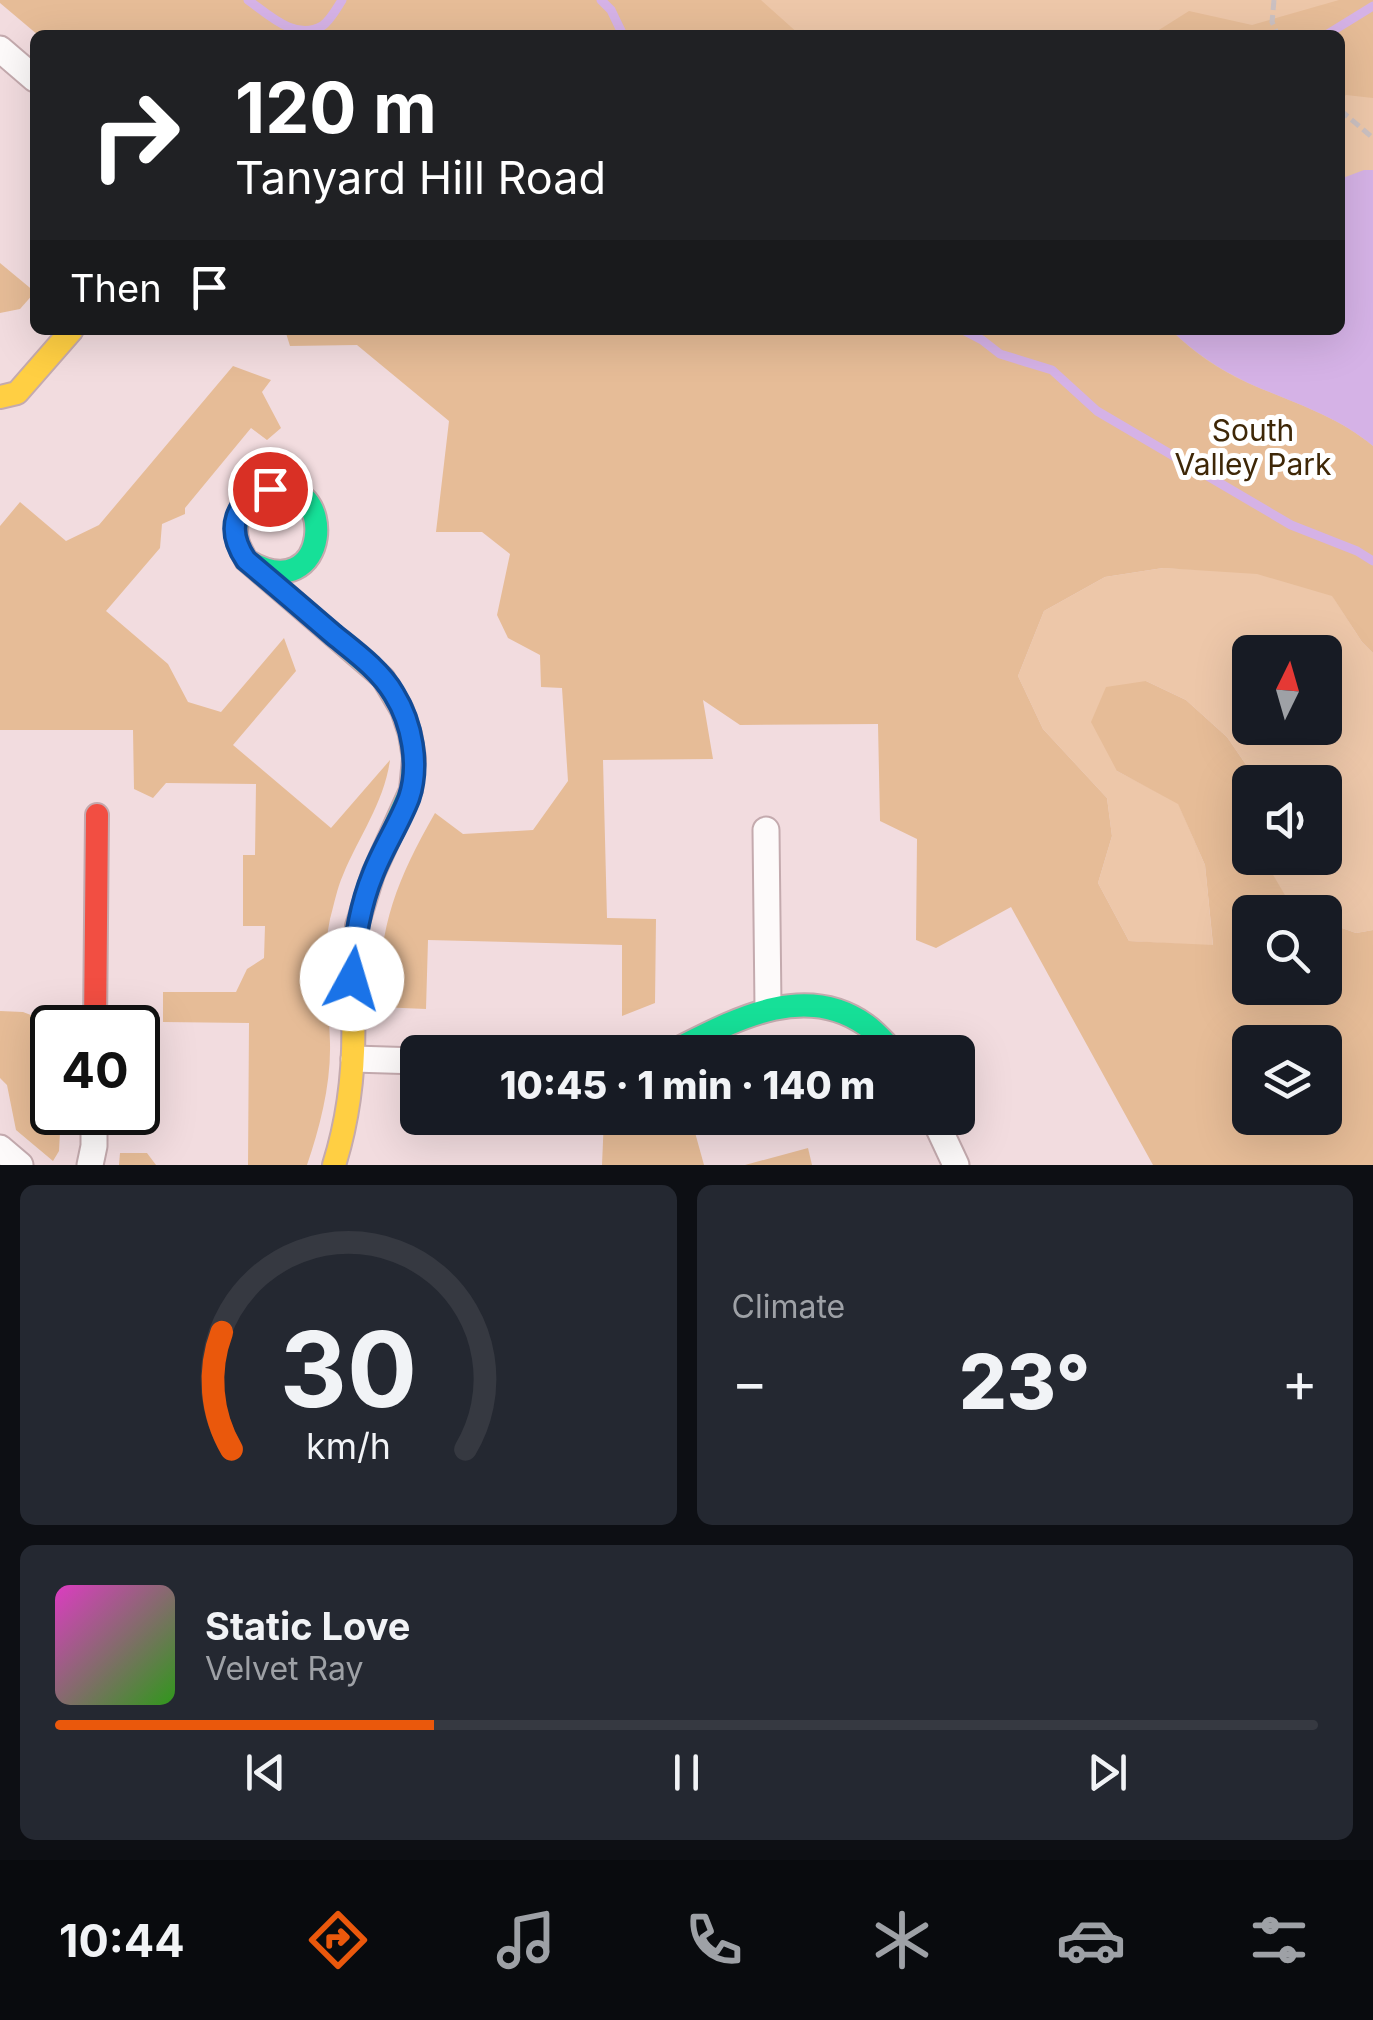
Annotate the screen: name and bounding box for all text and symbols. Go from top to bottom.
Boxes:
text: 120 m [235,65,437,150]
icon: right [70,70,200,200]
text: Tanyard Hill Road [235,150,606,205]
icon: arrive [182,260,237,315]
text: Then [70,265,162,311]
park label: South Valley Park [1175,412,1332,482]
pin [228,447,313,532]
icon: arrive [243,462,298,517]
north arrow [1232,635,1342,745]
map controls [1232,635,1342,1135]
button: sound [1232,765,1342,875]
button: search [1232,895,1342,1005]
position arrow [300,927,404,1031]
speed limit sign: 40 [30,1005,160,1135]
button: layers [1232,1025,1342,1135]
text: 10:45 · 1 min · 140 m [500,1062,875,1108]
text: Climate [732,1287,845,1326]
text: 30 [280,1306,417,1432]
text: 23° [959,1336,1090,1427]
text: − [732,1349,768,1415]
text: + [1282,1349,1318,1415]
text: km/h [306,1424,391,1468]
text: Static Love [205,1603,410,1649]
text: Velvet Ray [205,1649,363,1688]
icon: previous [238,1745,293,1800]
icon: pause [659,1745,714,1800]
icon: next [1080,1745,1135,1800]
icon: directions [303,1905,373,1975]
icon: music [491,1905,561,1975]
icon: phone [679,1905,749,1975]
icon: climate [867,1905,937,1975]
icon: car [1056,1905,1126,1975]
icon: filters [1244,1905,1314,1975]
text: 10:44 [59,1913,185,1968]

